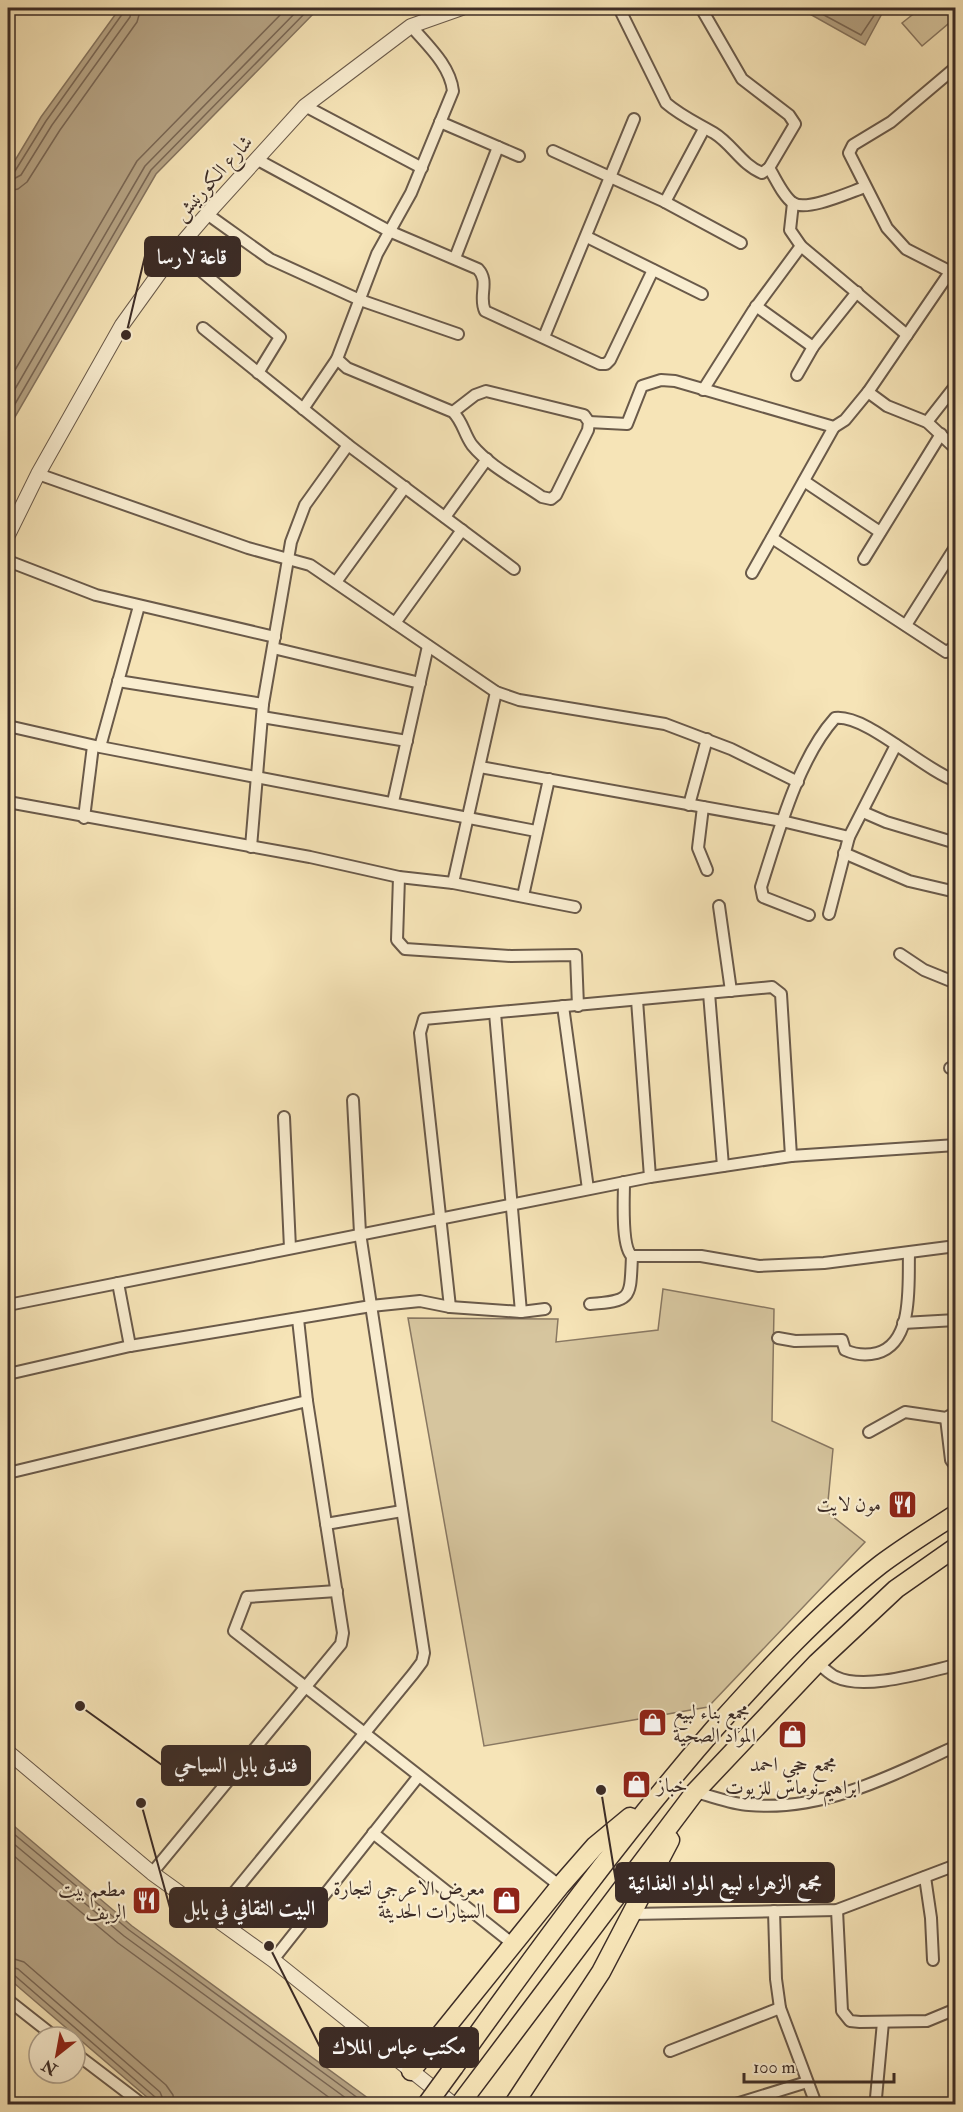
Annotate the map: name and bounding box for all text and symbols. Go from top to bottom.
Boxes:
street label: شارع الكورنيش [168,130,262,229]
callout: قاعة لارسا [145,237,240,276]
text: قاعة لارسا [157,244,227,271]
restaurant icon: مون لايت [886,1488,918,1520]
place label: مون لايت [816,1492,881,1517]
place label: مجمع بناء لبيع المواد الصحية [673,1700,756,1748]
shop icon: مجمع بناء لبيع المواد الصحية [636,1707,668,1739]
shop icon: مجمع حجي احمد ابراهيم نوماس للزيوت [777,1718,809,1750]
callout: فندق بابل السياحي [162,1746,310,1785]
text: فندق بابل السياحي [173,1752,298,1783]
place label: مجمع حجي احمد ابراهيم نوماس للزيوت [725,1752,861,1807]
shop icon: خباز [620,1769,652,1801]
place label: خباز [655,1773,688,1798]
callout: مجمع الزهراء لبيع المواد الغذائية [616,1863,834,1902]
text: مجمع الزهراء لبيع المواد الغذائية [628,1870,822,1902]
place label: معرض الاعرجي لتجارة السيارات الحديثة [333,1876,485,1924]
place label: مطعم بيت الريف [58,1877,126,1925]
shop icon: معرض الاعرجي لتجارة السيارات الحديثة [490,1884,522,1916]
restaurant icon: مطعم بيت الريف [131,1885,163,1917]
callout: البيت الثقافي في بابل [170,1888,327,1927]
text: البيت الثقافي في بابل [183,1895,315,1926]
north arrow [27,2025,87,2085]
callout: مكتب عباس الملاك [320,2028,478,2067]
text: مكتب عباس الملاك [332,2034,466,2061]
scale bar [744,2046,894,2084]
text: N [38,2054,62,2080]
text: 100 m [753,2056,796,2079]

